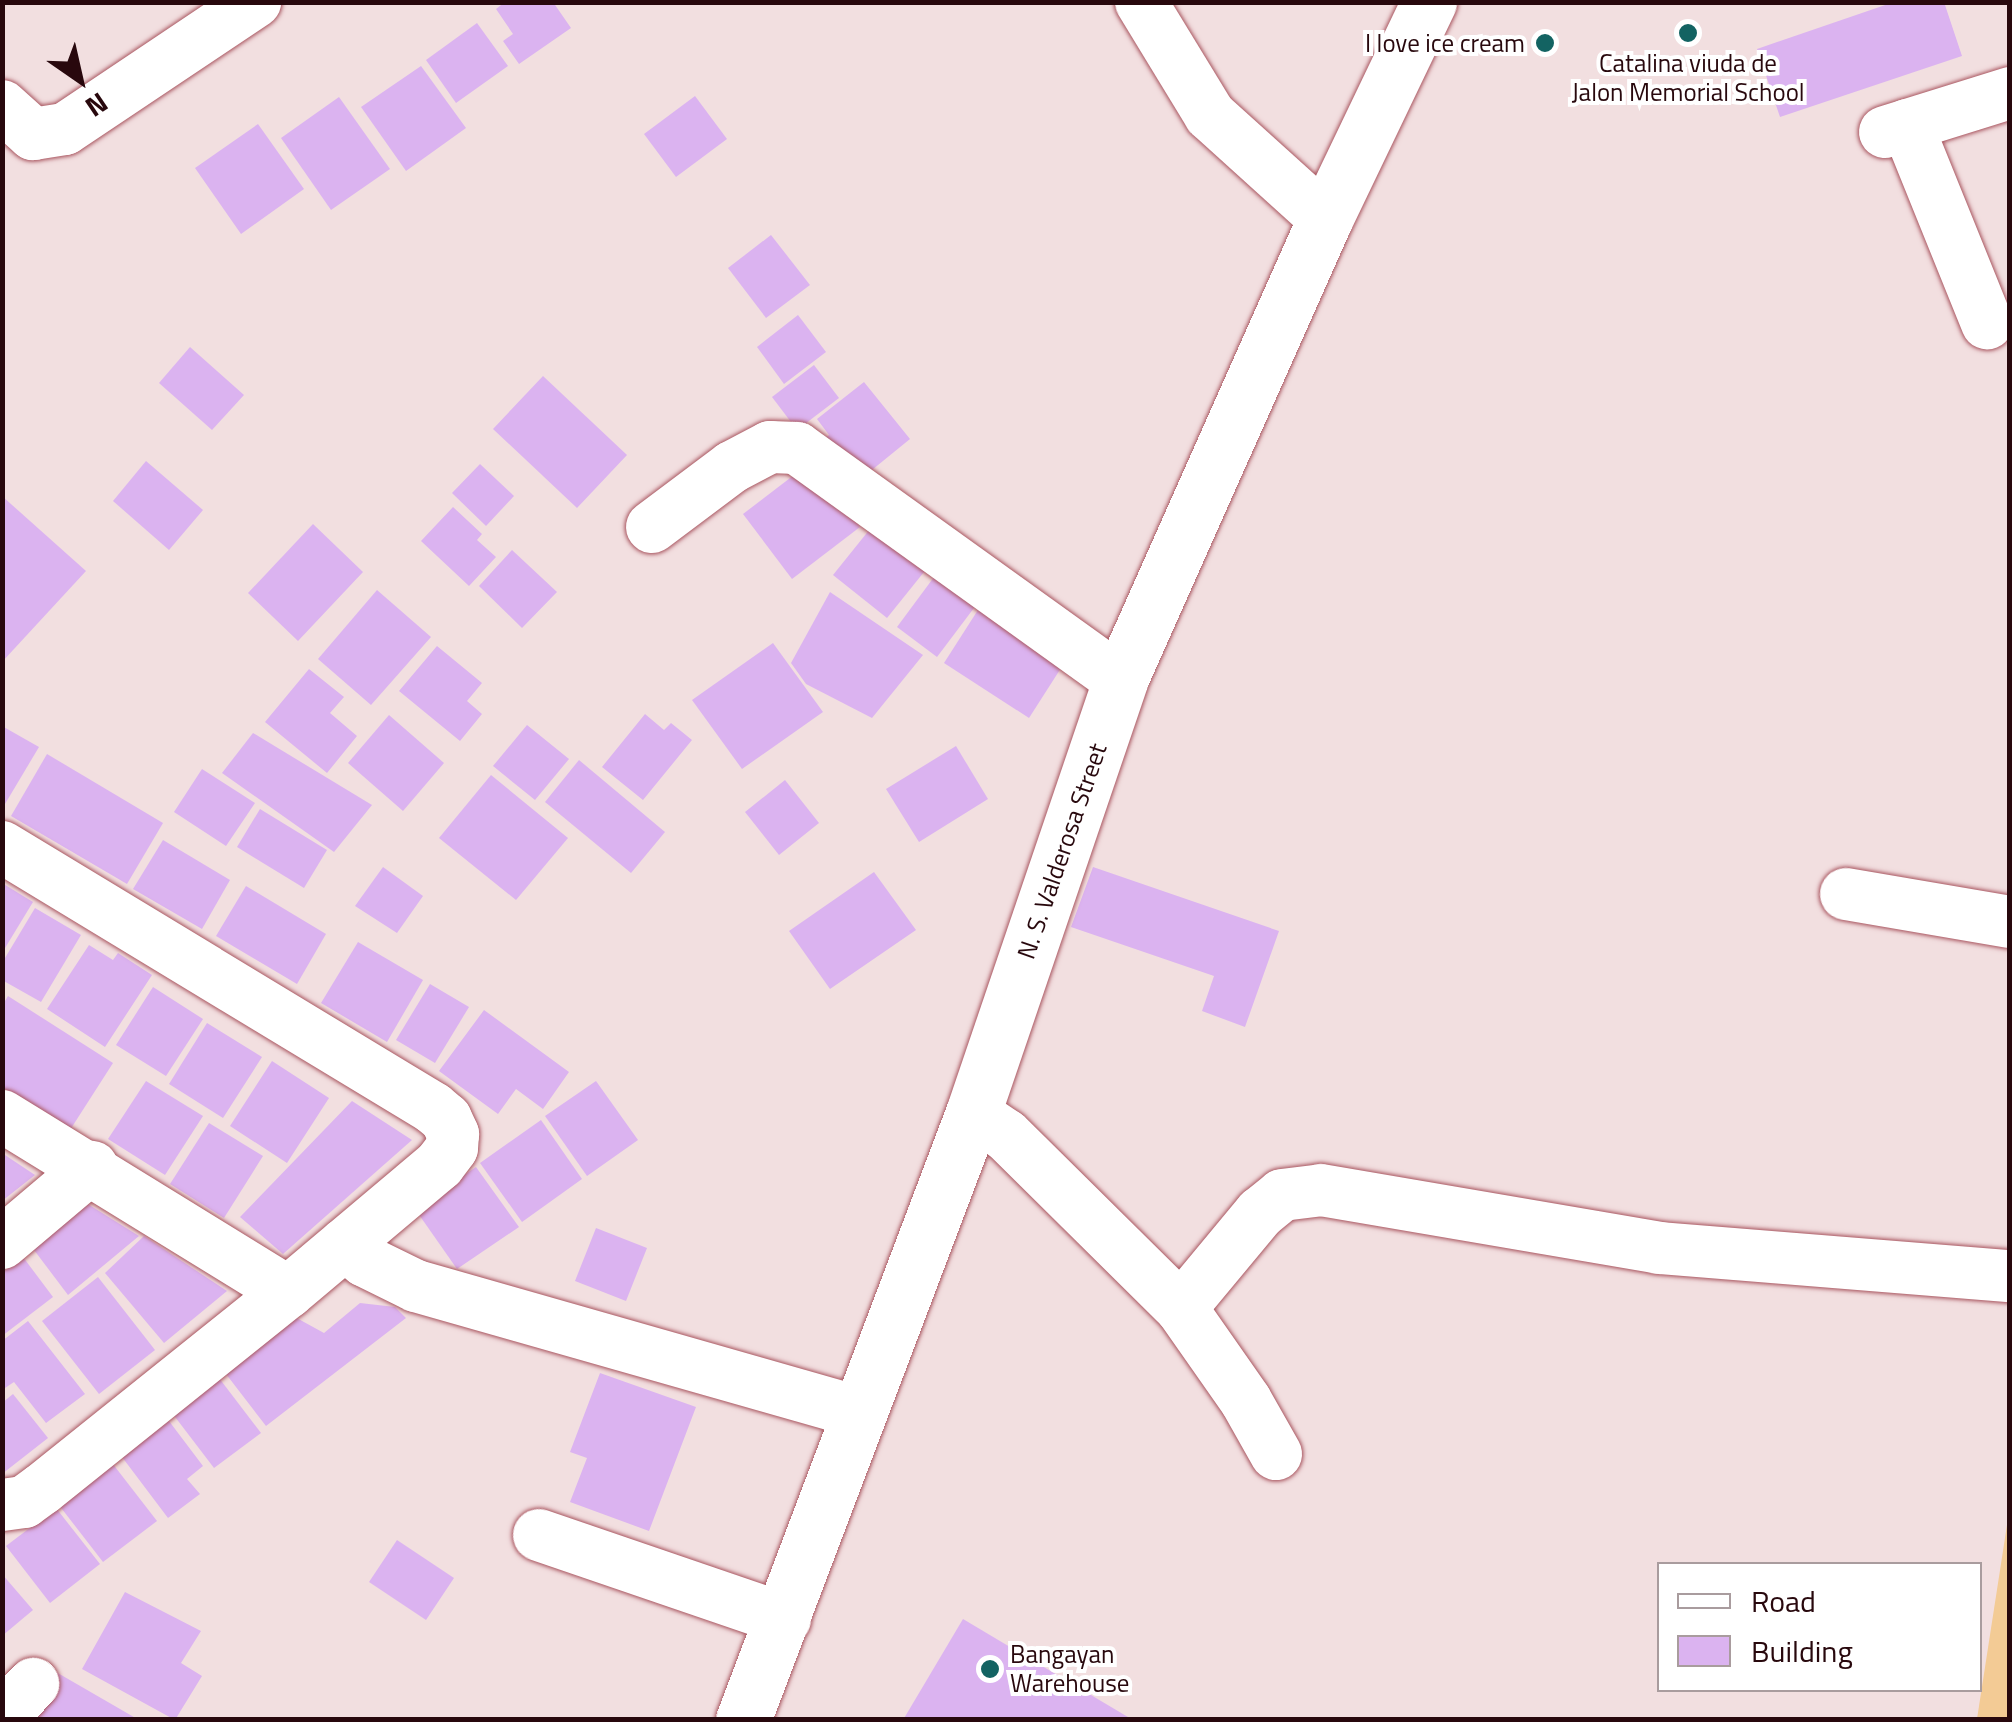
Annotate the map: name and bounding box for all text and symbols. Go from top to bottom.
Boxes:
marker: Catalina viuda de Jalon Memorial School [1677,22,1699,44]
place label: I love ice cream [1365,28,1525,58]
north arrow [30,30,130,130]
marker: I love ice cream [1534,32,1556,54]
place label: Catalina viuda de Jalon Memorial School [1571,49,1805,108]
text: N [77,82,117,129]
street label: N. S. Valderosa Street [1011,739,1113,963]
legend [1657,1562,1982,1692]
text: Road [1751,1578,1816,1624]
text: Building [1751,1628,1853,1674]
place label: Bangayan Warehouse [1010,1640,1129,1699]
marker: Bangayan Warehouse [979,1658,1001,1680]

